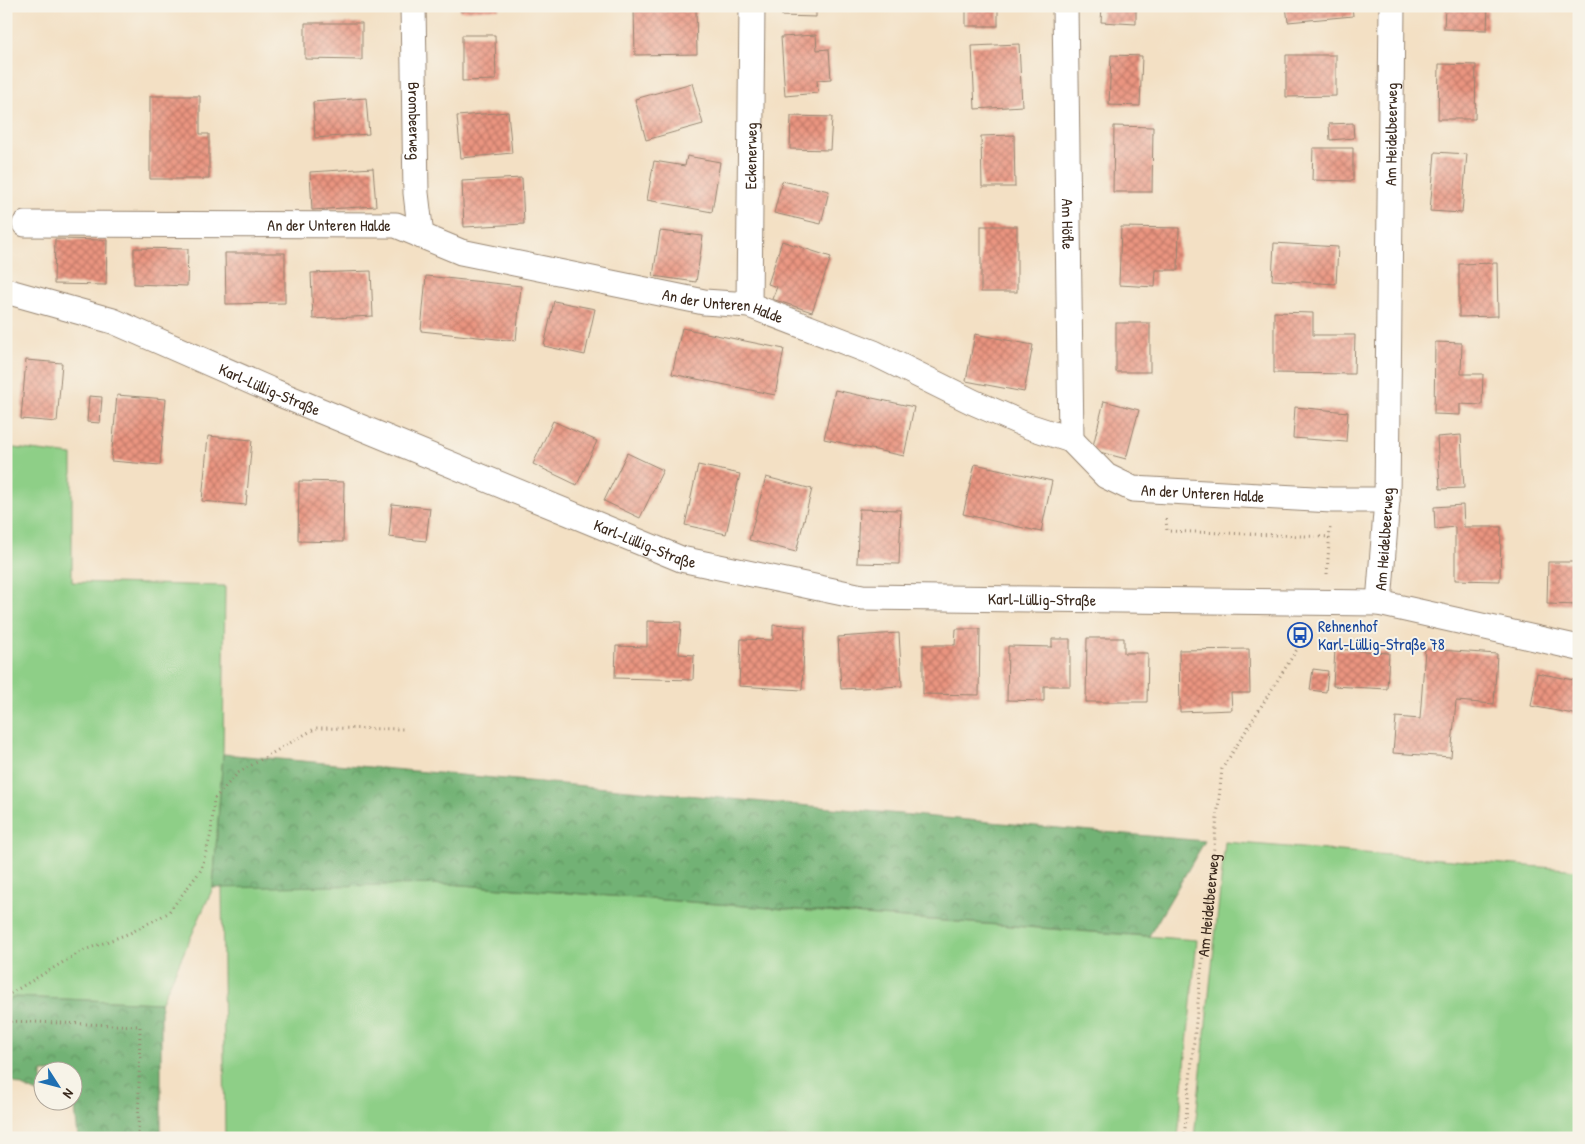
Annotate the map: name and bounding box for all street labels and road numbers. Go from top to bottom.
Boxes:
street label: Brombeerweg [403,82,426,160]
street label: Am Heidelbeerweg [1379,83,1402,186]
street label: Eckenerweg [739,122,762,190]
street label: Am Höfle [1057,198,1079,250]
street label: An der Unteren Halde [267,214,391,236]
street label: An der Unteren Halde [661,283,787,328]
street label: Karl-Lüllig-Straße [216,358,324,421]
street label: An der Unteren Halde [1140,478,1265,507]
street label: Am Heidelbeerweg [1369,488,1398,591]
street label: Karl-Lüllig-Straße [591,513,699,573]
street label: Karl-Lüllig-Straße [988,587,1097,611]
street label: Am Heidelbeerweg [1192,853,1224,958]

